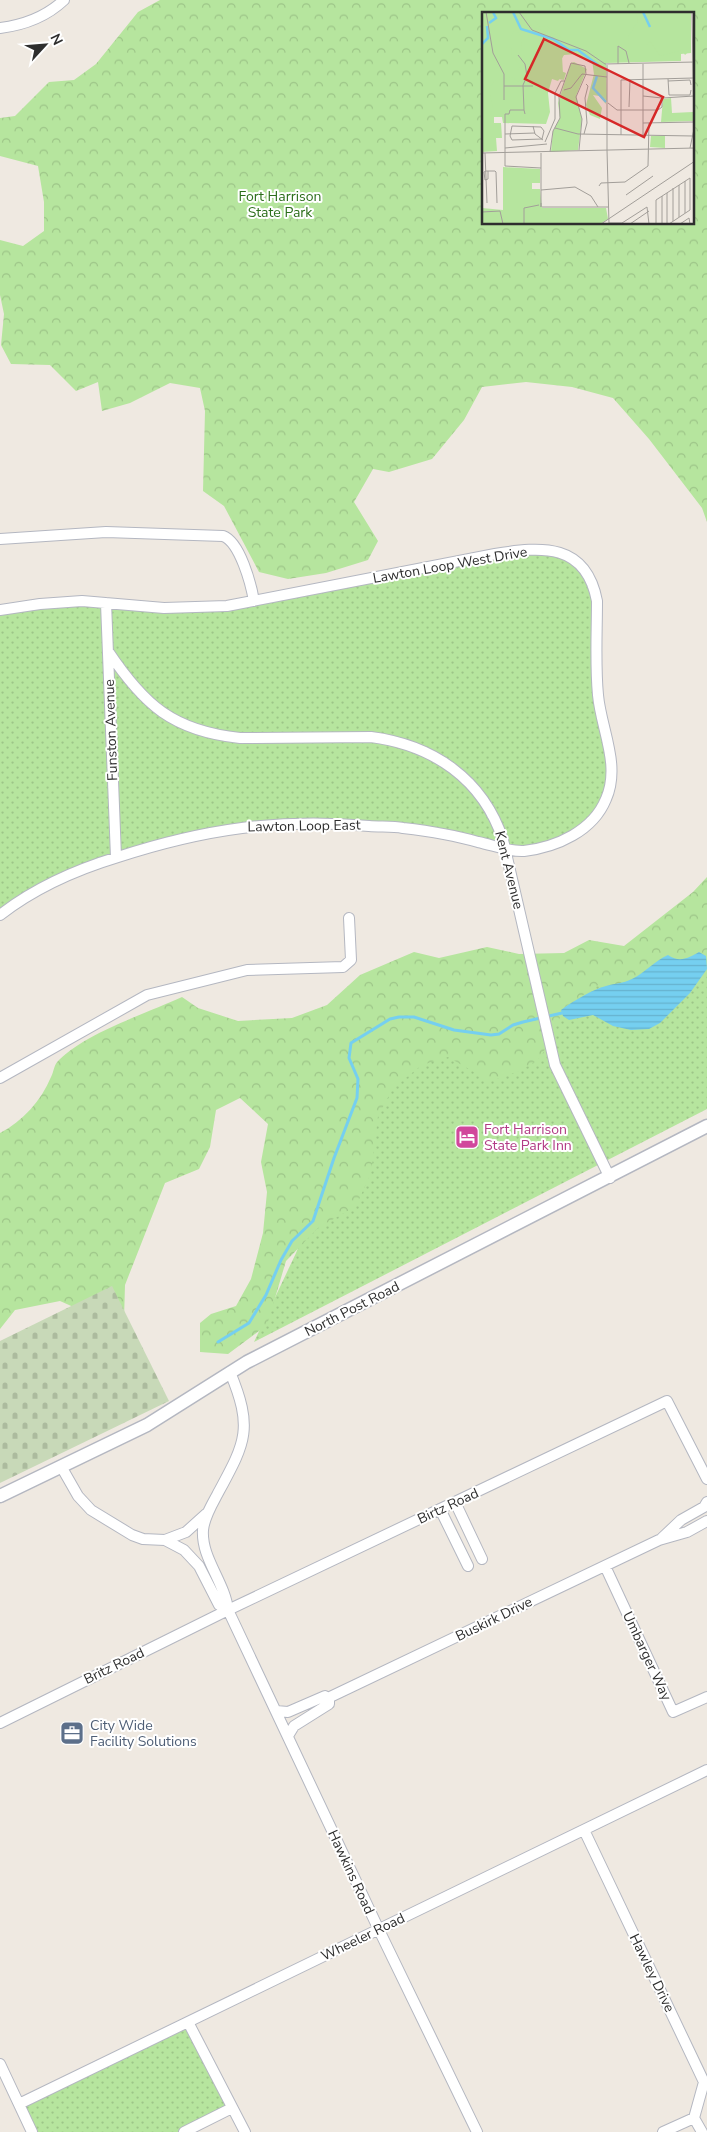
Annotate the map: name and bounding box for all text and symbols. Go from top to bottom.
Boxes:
inset map [482,12,694,225]
north arrow [20,20,70,70]
text: N [45,31,67,48]
park label: Fort Harrison State Park [239,187,321,222]
street label: Lawton Loop West Drive [371,542,529,588]
street label: Funston Avenue [100,679,122,781]
street label: Lawton Loop East [247,816,361,836]
street label: Kent Avenue [490,829,528,911]
place label: Fort Harrison State Park Inn [484,1120,572,1155]
hotel icon: Fort Harrison State Park Inn [454,1124,480,1150]
street label: North Post Road [301,1277,403,1341]
street label: Birtz Road [414,1484,482,1528]
street label: Buskirk Drive [452,1592,536,1646]
street label: Umbarger Way [618,1608,676,1704]
street label: Britz Road [80,1643,148,1689]
place label: City Wide Facility Solutions [90,1716,197,1751]
office icon: City Wide Facility Solutions [59,1720,85,1746]
street label: Hawkins Road [323,1827,379,1917]
street label: Wheeler Road [318,1909,408,1965]
street label: Hawley Drive [625,1931,679,2015]

